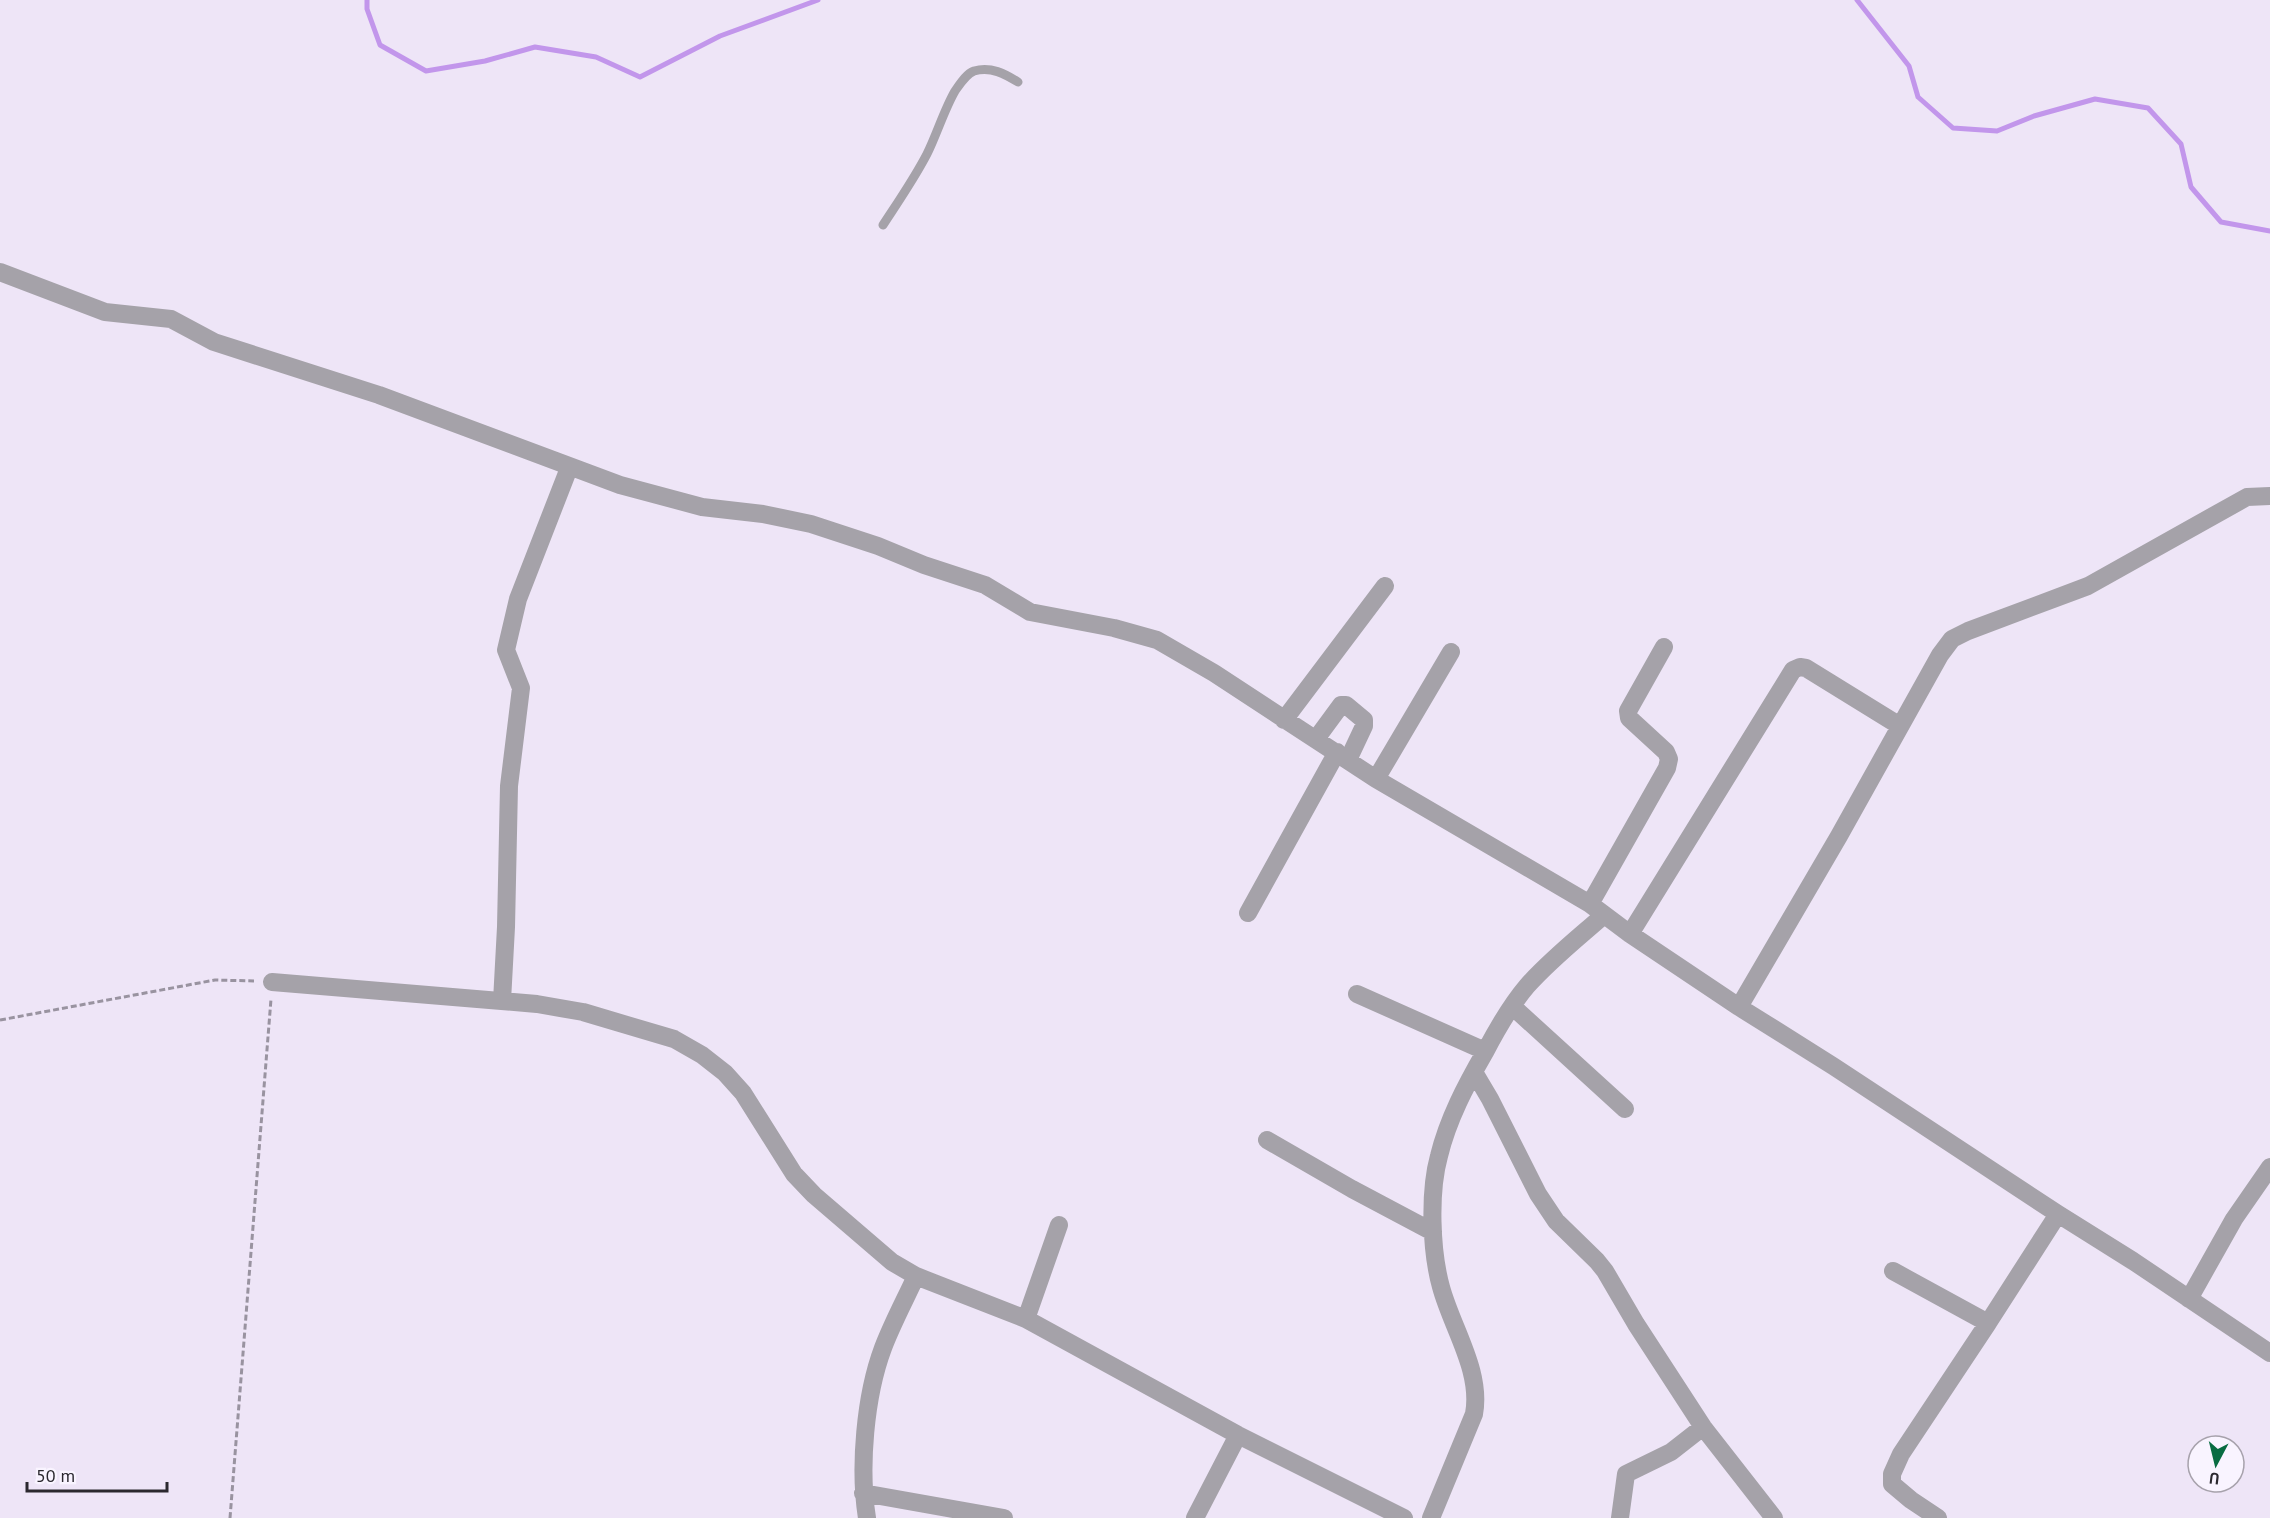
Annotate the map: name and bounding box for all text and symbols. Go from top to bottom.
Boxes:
north arrow [2186,1434,2246,1494]
scale bar [27,1455,166,1493]
text: 50 m [36,1464,75,1487]
text: U [2208,1468,2220,1489]

